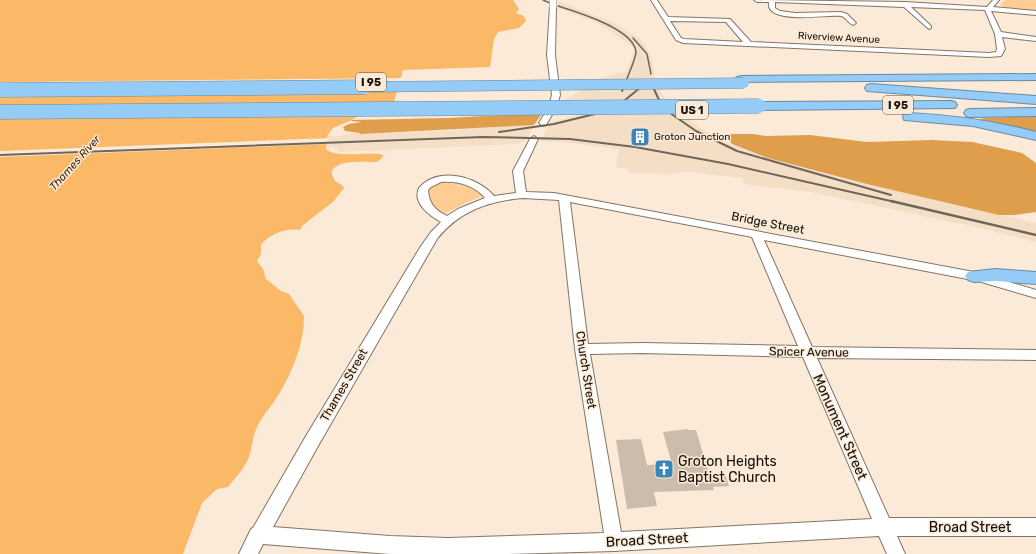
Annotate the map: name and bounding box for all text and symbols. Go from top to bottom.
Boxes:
street label: Riverview Avenue [798,30,881,46]
road number: I 95 [356,73,386,91]
road number: I 95 [883,96,913,114]
road number: US 1 [676,101,708,119]
building icon: Groton Junction [629,126,651,148]
place label: Groton Junction [654,131,730,143]
water label: Thames River [47,132,104,193]
street label: Bridge Street [730,209,806,237]
street label: Church Street [573,330,599,410]
street label: Spicer Avenue [769,344,849,360]
street label: Thames Street [317,346,371,424]
street label: Monument Street [809,371,871,483]
place label: Groton Heights Baptist Church [678,453,777,486]
church icon: Groton Heights Baptist Church [653,458,675,480]
street label: Broad Street [929,519,1012,536]
street label: Broad Street [605,529,689,551]

